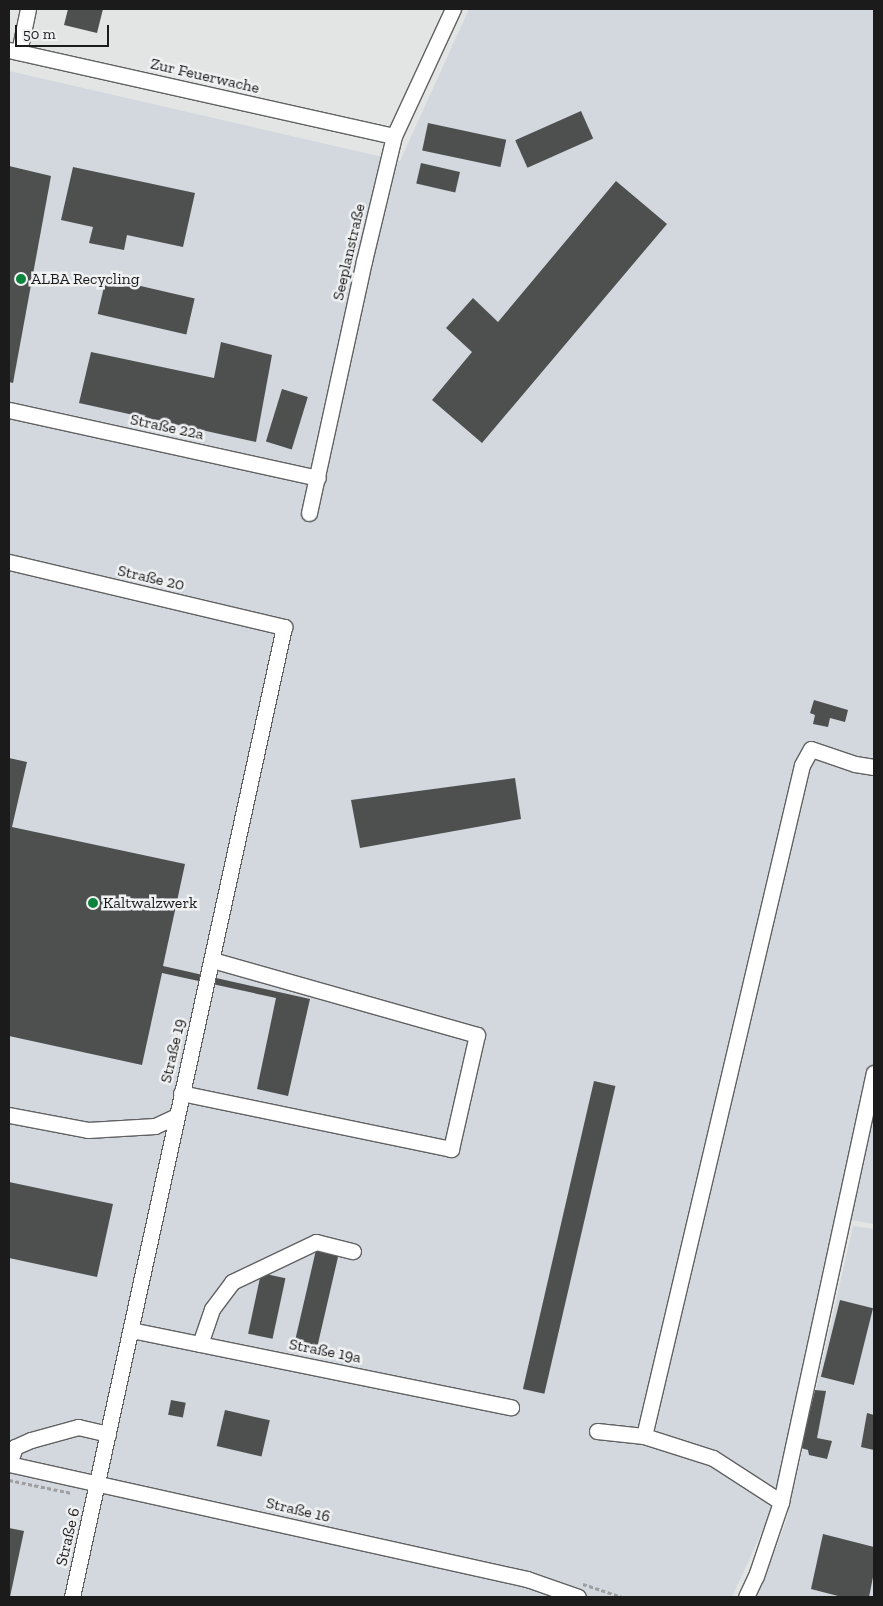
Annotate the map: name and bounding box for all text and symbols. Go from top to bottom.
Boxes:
scale bar [18,15,111,47]
text: 50 m [23,25,56,43]
street label: Zur Feuerwache [148,54,262,98]
street label: Seeplanstraße [329,202,369,302]
place label: ALBA Recycling [31,269,140,289]
marker: ALBA Recycling [15,273,27,285]
street label: Straße 22a [128,410,206,444]
street label: Straße 20 [116,561,186,595]
place label: Kaltwalzwerk [103,893,197,913]
marker: Kaltwalzwerk [87,897,99,909]
street label: Straße 19 [156,1017,190,1085]
street label: Straße 19a [287,1335,363,1367]
street label: Straße 16 [264,1493,332,1527]
street label: Straße 6 [52,1506,84,1568]

